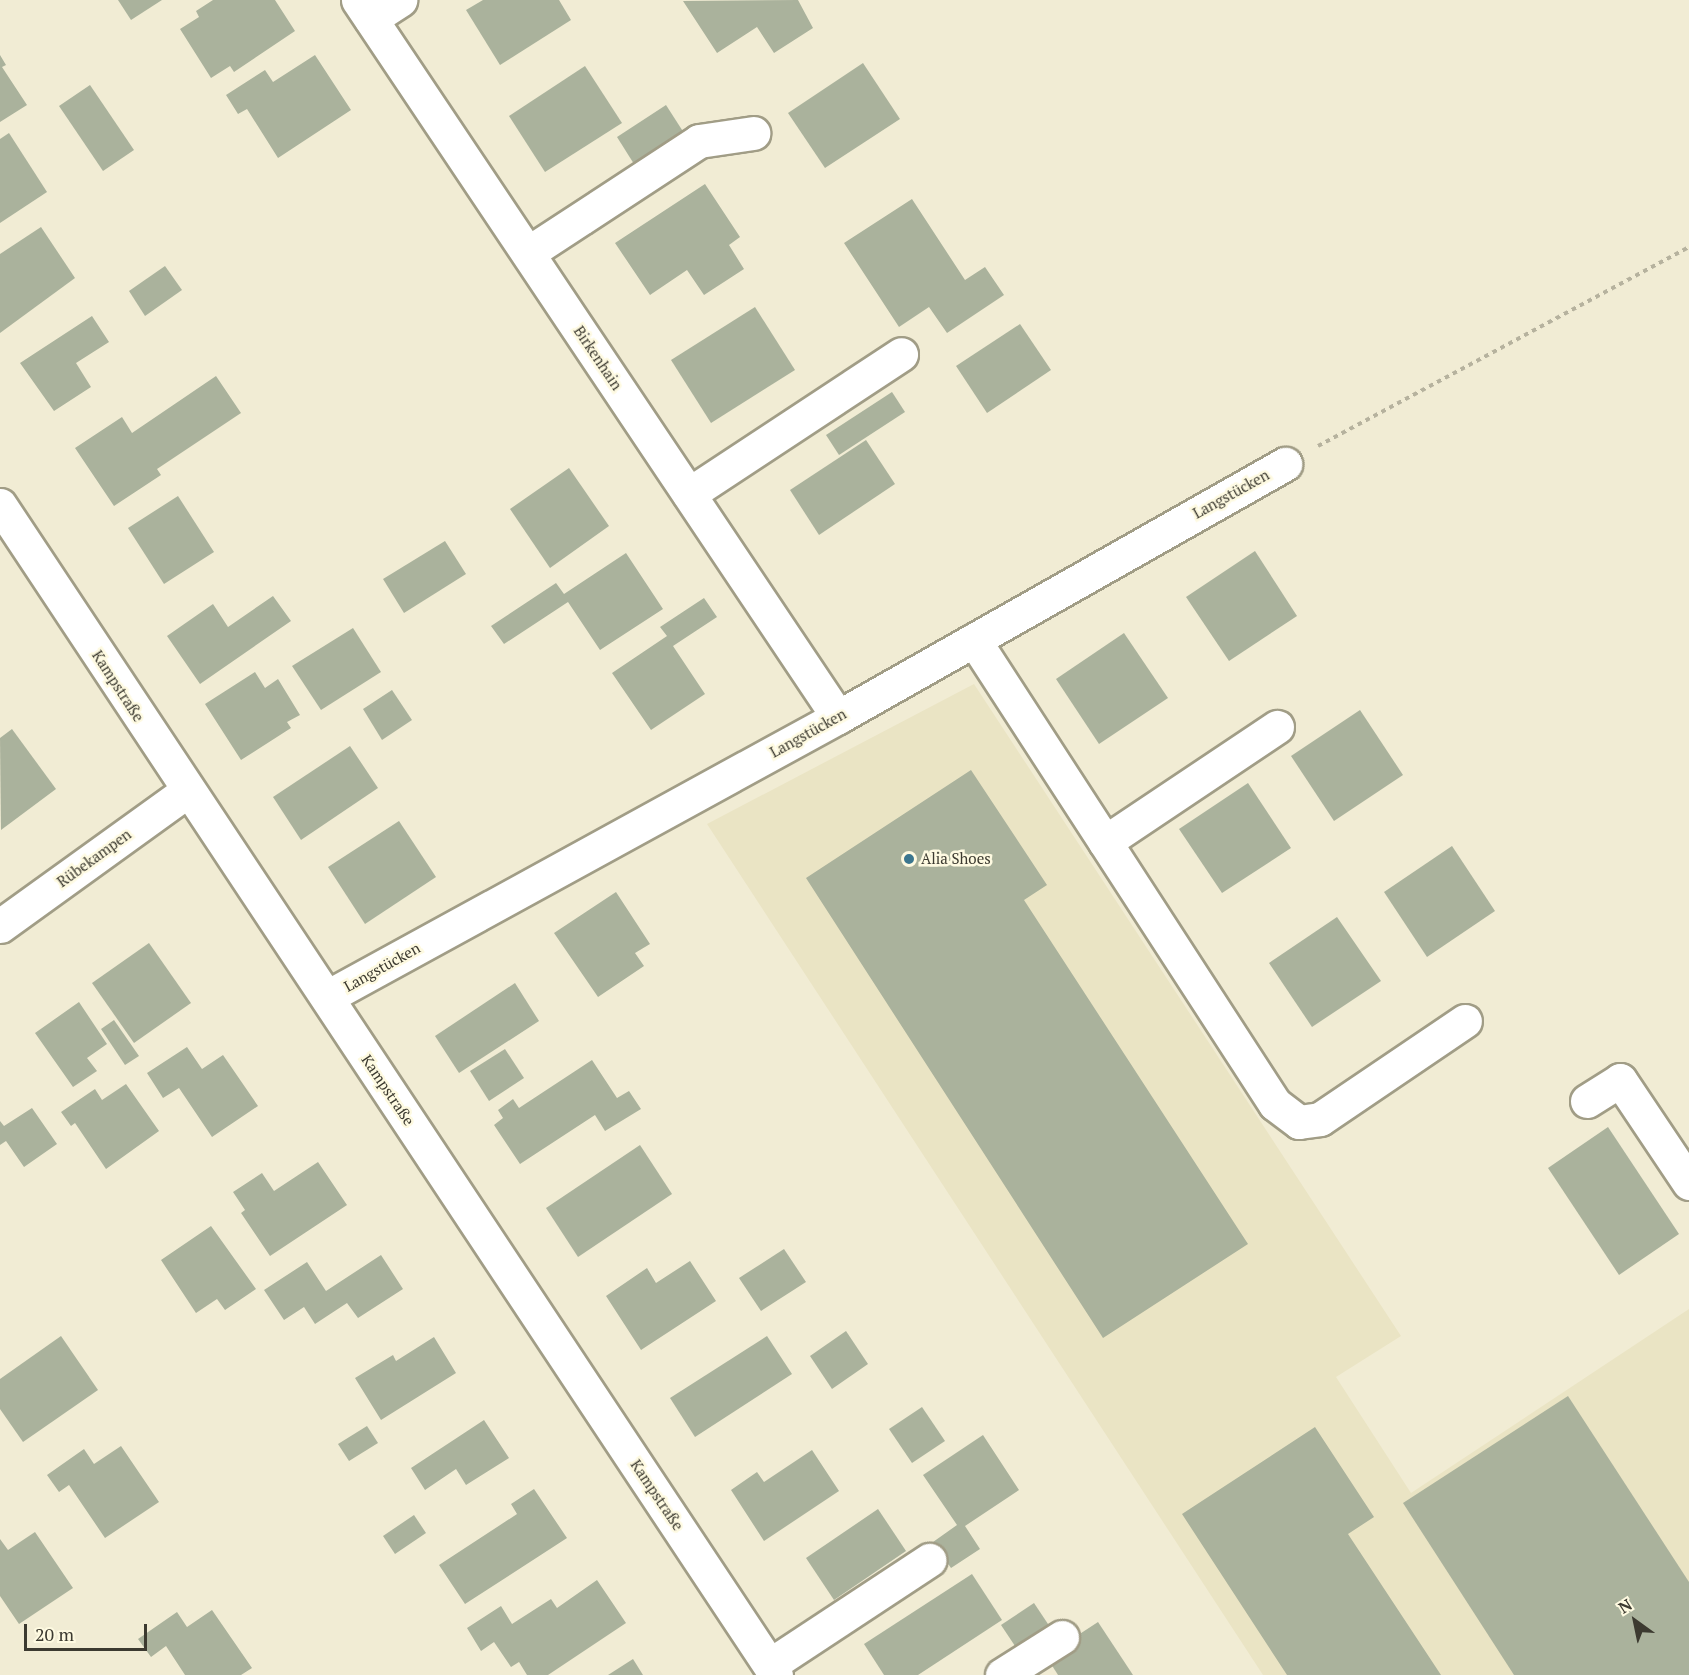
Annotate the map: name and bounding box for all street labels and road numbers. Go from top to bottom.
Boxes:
street label: Birkenhain [570,323,626,393]
street label: Langstücken [1190,466,1272,522]
street label: Kampstraße [88,647,148,725]
street label: Langstücken [767,705,849,761]
street label: Rübekampen [53,825,135,891]
street label: Langstücken [341,939,423,995]
street label: Kampstraße [358,1051,418,1129]
street label: Kampstraße [627,1456,687,1534]

